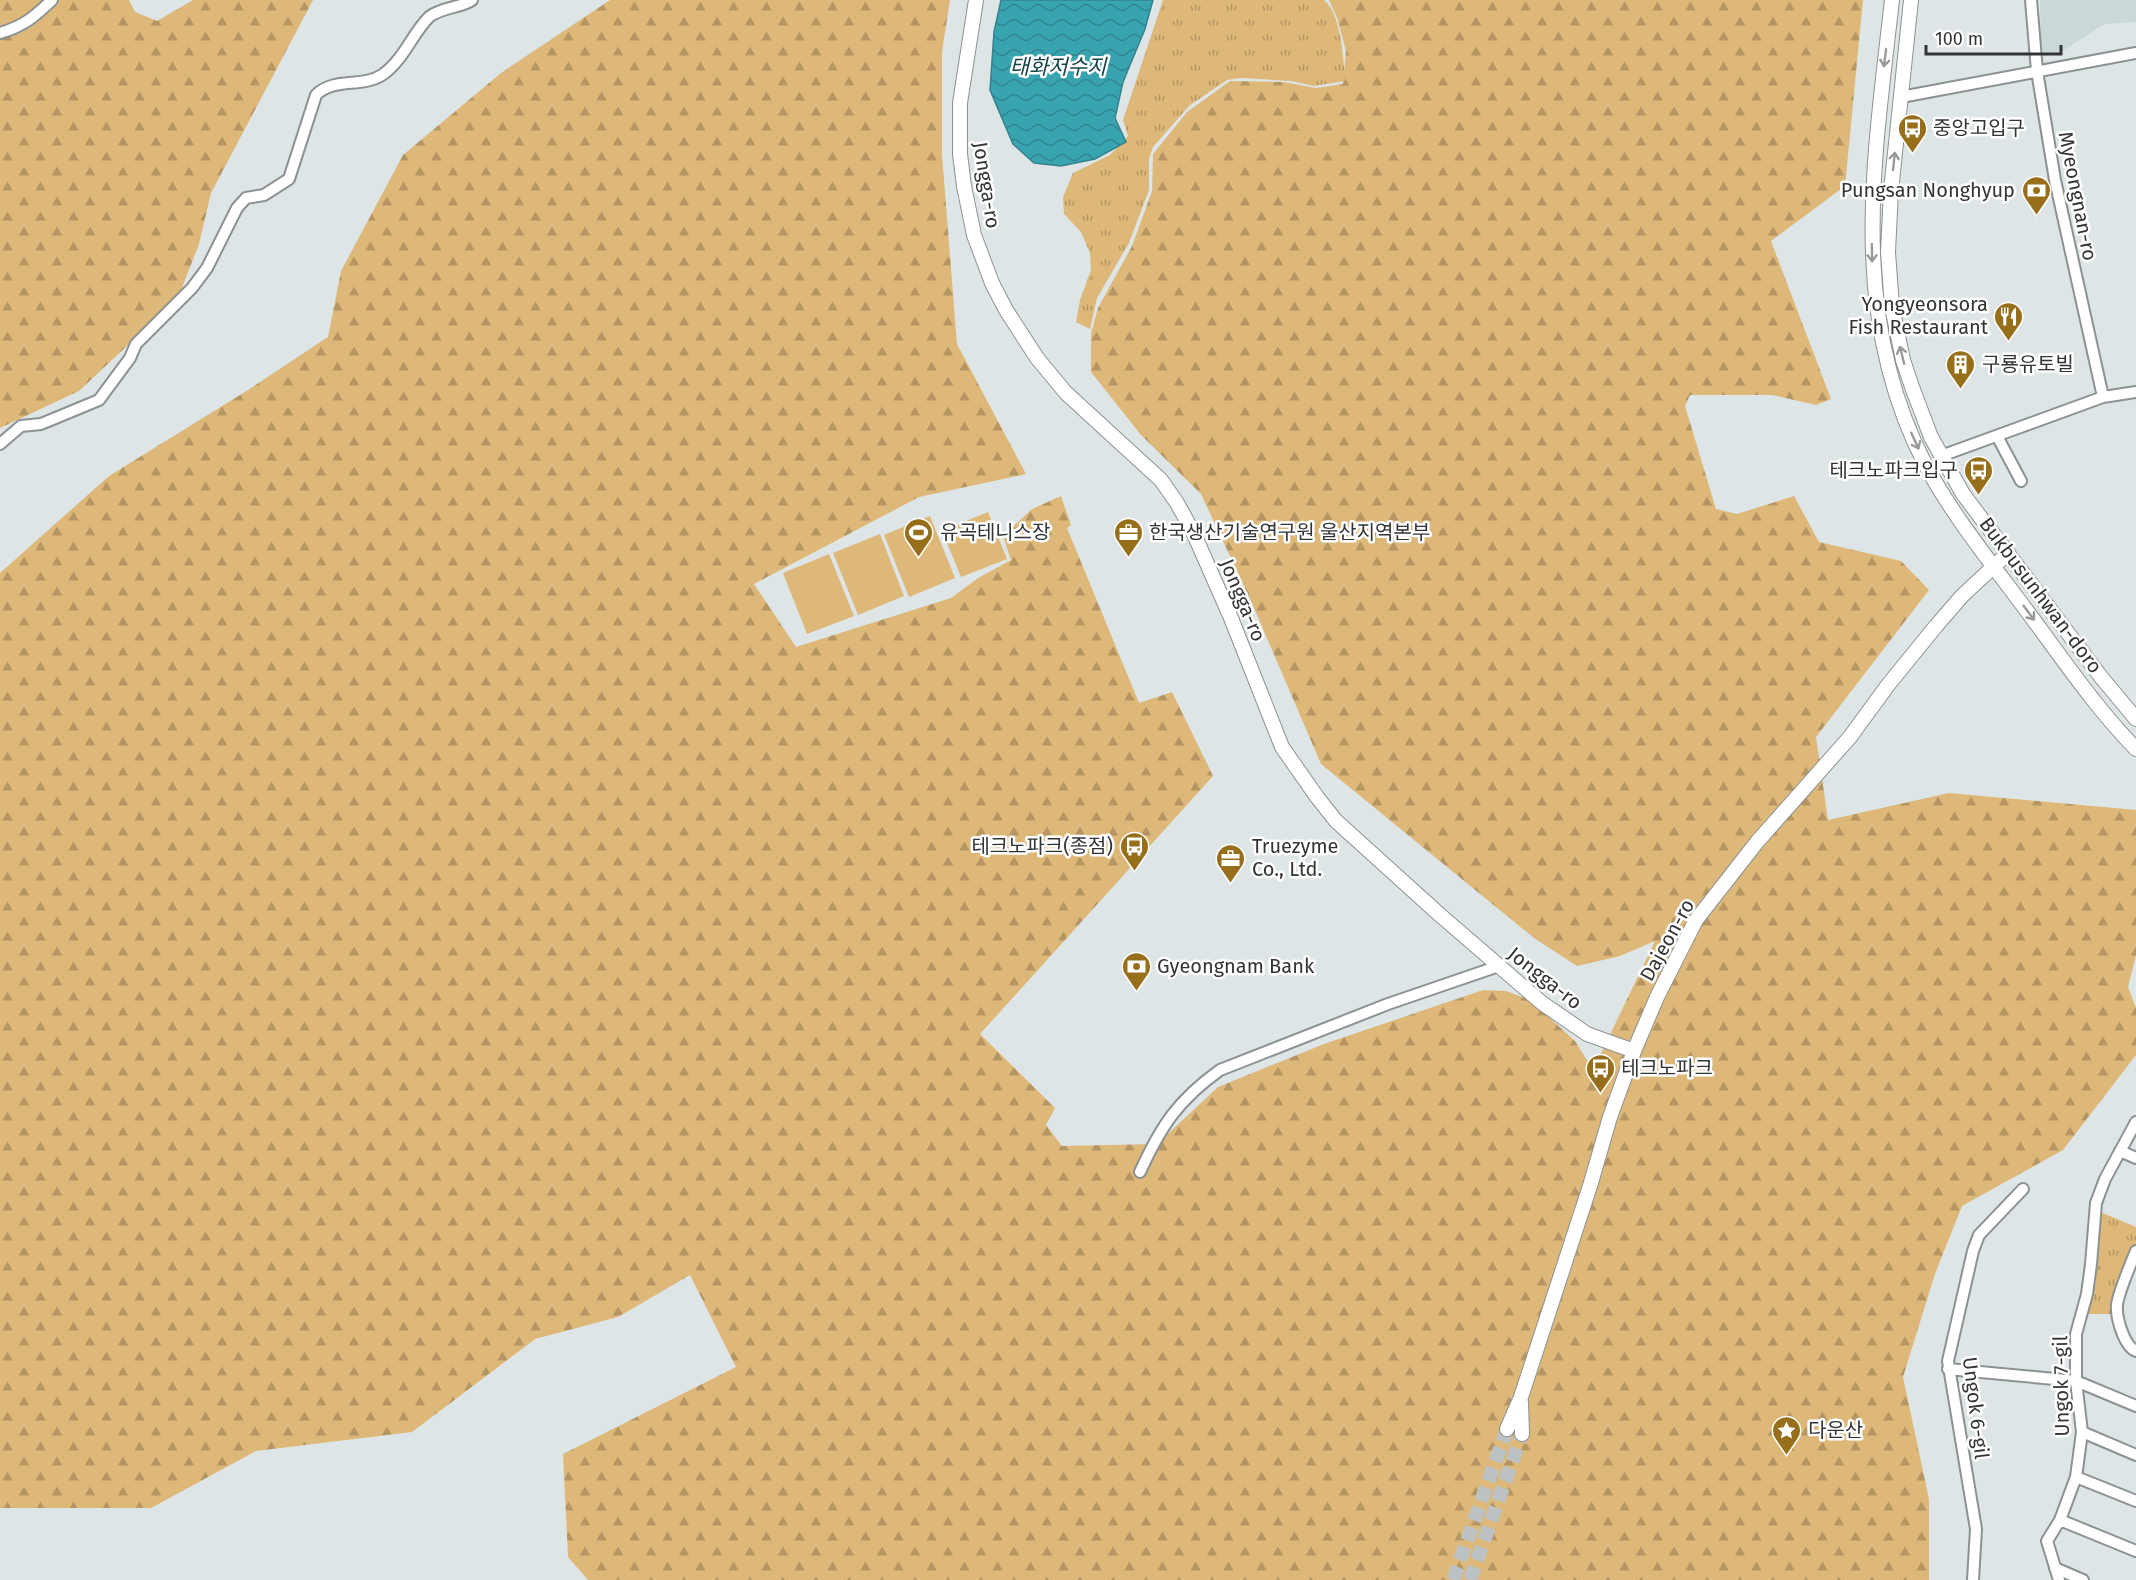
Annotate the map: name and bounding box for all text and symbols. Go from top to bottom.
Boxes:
scale bar [1926,18,2061,56]
text: 100 m [1935,28,1983,50]
one-way arrow [1880,48,1891,68]
water label: 태화저수지 [1010,54,1108,80]
bus stop icon: 중앙고입구 [1896,112,1928,154]
place label: 중앙고입구 [1933,116,2025,140]
street label: Myeongnan-ro [2054,129,2102,263]
street label: Jongga-ro [968,140,1006,230]
one-way arrow [1889,152,1900,172]
bank icon: Pungsan Nonghyup [2020,174,2052,216]
place label: Pungsan Nonghyup [1841,178,2015,202]
one-way arrow [1866,242,1878,262]
place label: Yongyeonsora Fish Restaurant [1848,292,1989,339]
restaurant icon: Yongyeonsora Fish Restaurant [1993,300,2025,342]
one-way arrow [1896,346,1908,365]
building icon: 구룡유토빌 [1945,348,1977,390]
place label: 구룡유토빌 [1982,352,2074,376]
one-way arrow [1909,432,1921,450]
bus stop icon: 테크노파크입구 [1963,454,1995,496]
place label: 테크노파크입구 [1829,458,1958,482]
street label: Bukbusunhwan-doro [1974,512,2108,678]
sports icon: 유곡테니스장 [903,516,935,558]
office icon: 한국생산기술연구원 울산지역본부 [1112,516,1144,558]
place label: 유곡테니스장 [940,520,1050,544]
place label: 한국생산기술연구원 울산지역본부 [1149,520,1430,544]
street label: Jongga-ro [1215,555,1271,645]
one-way arrow [2022,605,2035,621]
bus stop icon: 테크노파크(종점) [1118,830,1150,872]
place label: 테크노파크(종점) [971,834,1113,858]
place label: Truezyme Co., Ltd. [1252,834,1338,881]
office icon: Truezyme Co., Ltd. [1215,842,1247,884]
street label: Dajeon-ro [1635,895,1699,985]
street label: Jongga-ro [1503,942,1587,1014]
bank icon: Gyeongnam Bank [1120,950,1152,992]
place label: Gyeongnam Bank [1157,954,1315,978]
bus stop icon: 테크노파크 [1584,1052,1616,1094]
place label: 테크노파크 [1621,1056,1713,1080]
street label: Ungok 7-gil [2048,1335,2074,1437]
street label: Ungok 6-gil [1958,1355,1994,1461]
place icon: 다운산 [1771,1414,1803,1456]
place label: 다운산 [1808,1418,1863,1442]

